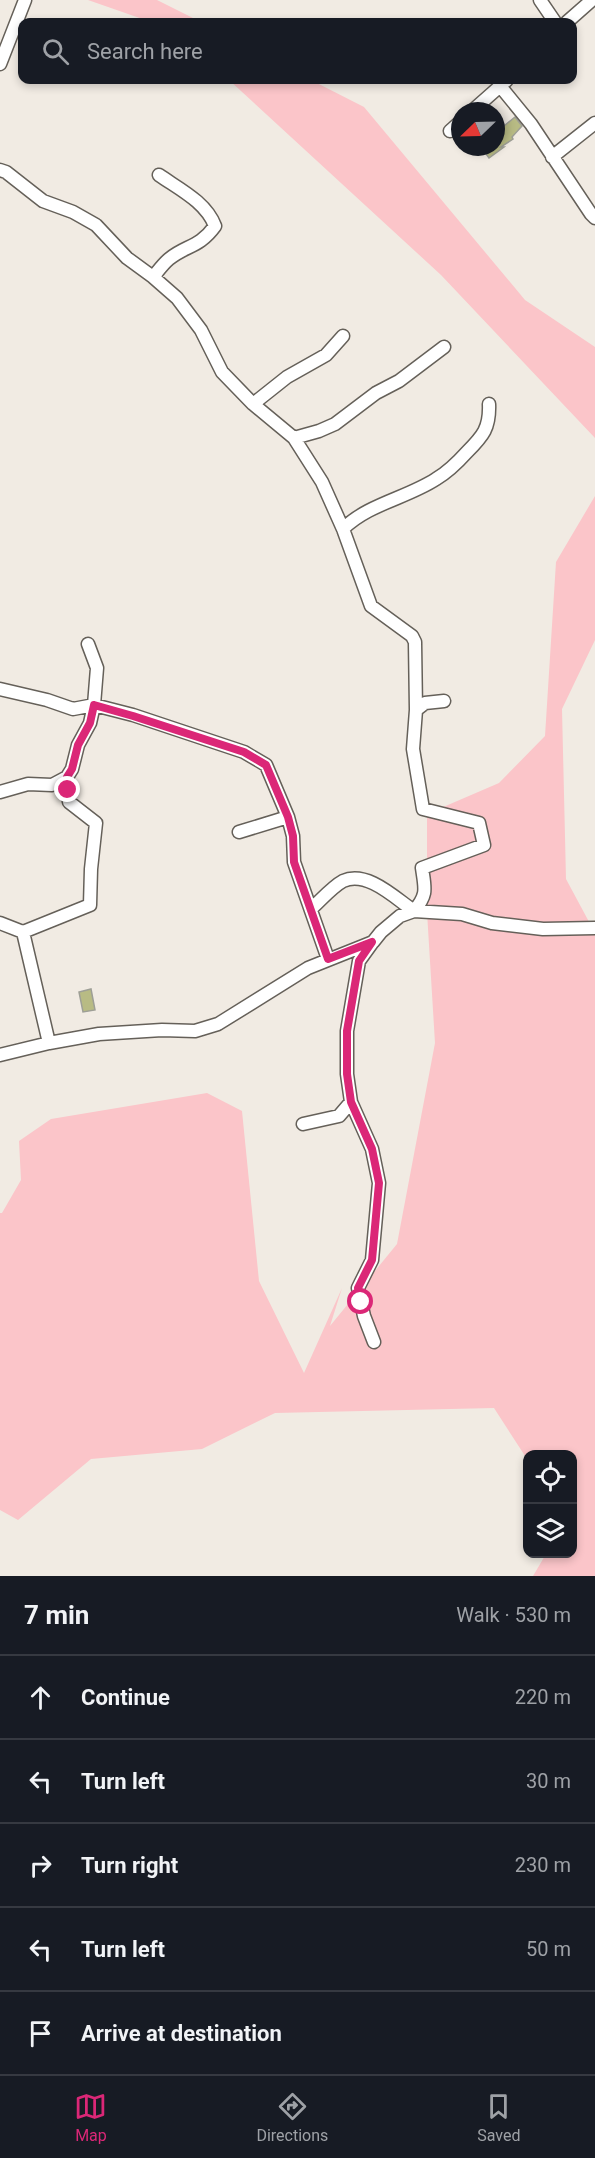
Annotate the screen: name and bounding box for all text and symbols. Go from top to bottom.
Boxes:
search box [18,18,577,84]
icon: search [39,35,72,68]
text: Search here [87,39,203,64]
north arrow [451,102,505,156]
route end [54,776,80,802]
route start [347,1288,373,1314]
map controls [523,1450,577,1558]
button: locate [523,1450,577,1504]
button: layers [523,1504,577,1558]
text: 7 min [24,1600,89,1630]
text: Walk · 530 m [456,1603,571,1627]
icon: ahead [24,1681,57,1714]
text: Continue [81,1685,170,1710]
text: 220 m [515,1685,571,1709]
icon: left [24,1765,57,1798]
text: Turn left [81,1769,165,1794]
text: 30 m [526,1769,571,1793]
icon: right [24,1849,57,1882]
text: Turn right [81,1853,178,1878]
text: 230 m [515,1853,571,1877]
icon: left [24,1933,57,1966]
text: Turn left [81,1937,165,1962]
text: 50 m [526,1937,571,1961]
icon: arrive [24,2017,57,2050]
text: Arrive at destination [81,2021,282,2046]
tab: Map [74,2090,107,2145]
tab: Directions [256,2090,328,2145]
tab: Saved [477,2090,521,2145]

